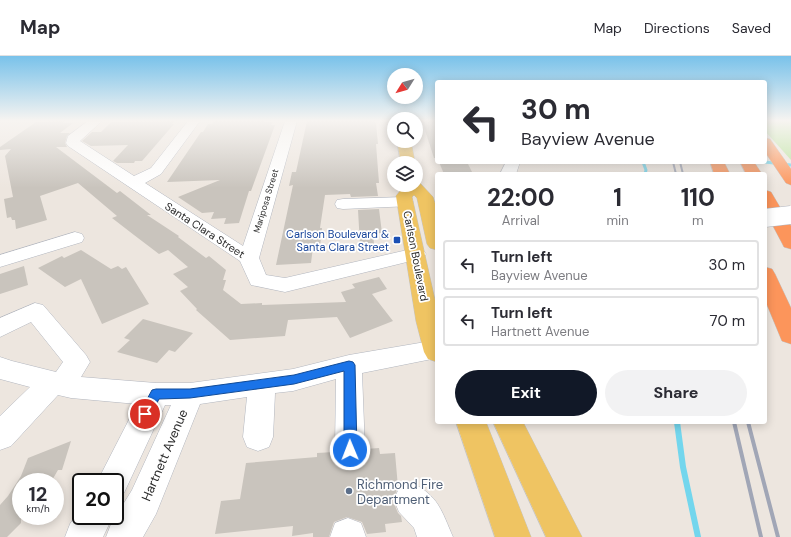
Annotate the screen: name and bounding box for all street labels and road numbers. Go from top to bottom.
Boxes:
street label: Mariposa Street [251,167,282,234]
street label: Santa Clara Street [162,199,248,261]
street label: Carlson Boulevard [400,210,432,303]
street label: Hartnett Avenue [137,407,191,504]

